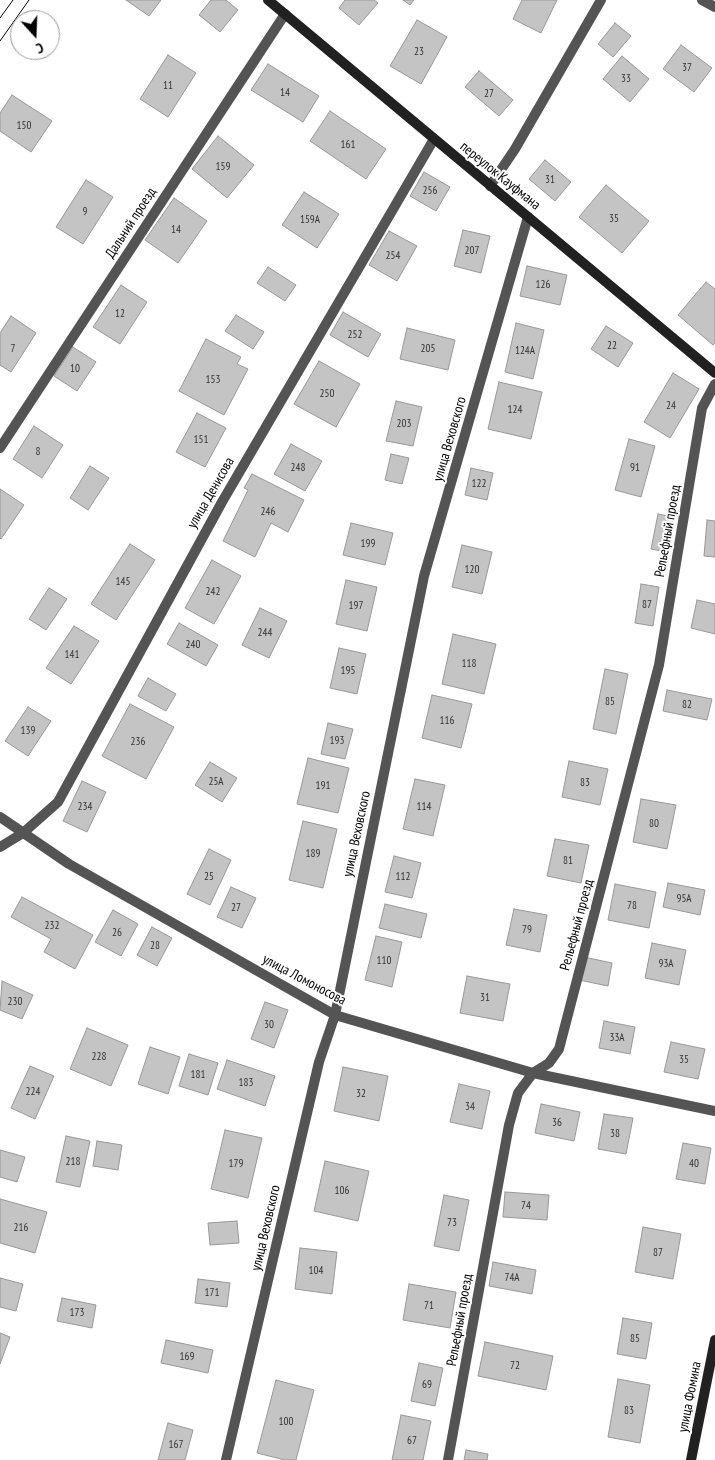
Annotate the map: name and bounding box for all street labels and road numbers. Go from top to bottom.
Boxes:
street label: переулок Кауфмана [456,138,544,214]
street label: Дальний проезд [102,185,160,261]
street label: улица Веховского [430,395,470,483]
street label: улица Денисова [184,455,238,531]
street label: Рельефный проезд [652,484,684,578]
street label: улица Веховского [340,789,374,879]
street label: Рельефный проезд [557,878,597,972]
street label: улица Ломоносова [259,951,349,1009]
street label: улица Веховского [248,1184,284,1272]
street label: Рельефный проезд [444,1273,476,1367]
street label: улица Фомина [675,1360,705,1434]

